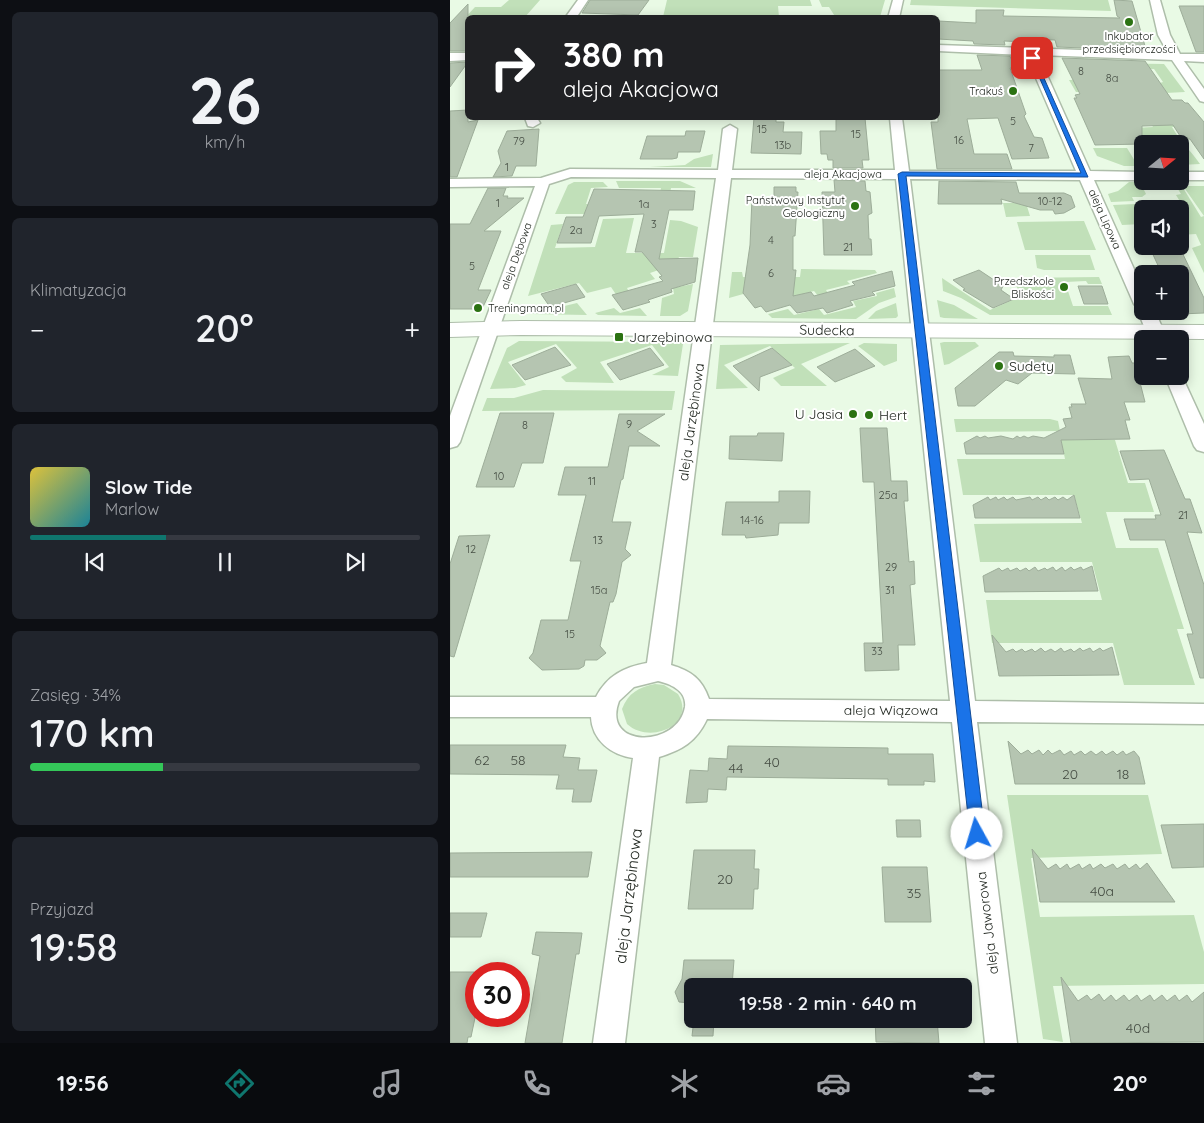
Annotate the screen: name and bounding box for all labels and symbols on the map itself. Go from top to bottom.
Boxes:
marker: Inkubator przedsiębiorczości [1123,16,1135,28]
place label: Inkubator przedsiębiorczości [1082,29,1176,56]
pin [1011,37,1053,79]
house number: 8 [1078,64,1084,78]
house number: 8a [1106,71,1118,85]
place label: Trakuś [969,84,1003,98]
marker: Trakuś [1007,85,1019,97]
house number: 5 [1010,114,1016,128]
house number: 15 [757,122,767,136]
house number: 15 [851,127,861,141]
house number: 16 [954,133,964,147]
house number: 79 [513,134,525,148]
north arrow [1134,135,1189,190]
house number: 13b [775,138,792,152]
house number: 7 [1028,141,1034,155]
house number: 1 [505,160,509,174]
street label: aleja Akacjowa [804,167,882,181]
street label: aleja Lipowa [1085,187,1125,251]
place label: Państwowy Instytut Geologiczny [746,193,845,220]
house number: 10-12 [1038,194,1062,208]
house number: 1 [496,196,500,210]
house number: 1a [639,197,649,211]
marker: Państwowy Instytut Geologiczny [849,200,861,212]
house number: 3 [651,217,657,231]
street label: aleja Dębowa [497,221,535,291]
house number: 2a [570,223,582,237]
house number: 4 [768,233,774,247]
house number: 21 [843,240,853,254]
house number: 5 [469,259,475,273]
house number: 6 [768,266,774,280]
place label: Przedszkole Bliskości [994,274,1054,301]
marker: Przedszkole Bliskości [1058,281,1070,293]
place label: Treningmam.pl [488,301,564,315]
marker: Treningmam.pl [472,302,484,314]
street label: Sudecka [799,321,855,339]
place label: Jarzębinowa [629,328,712,346]
marker: Jarzębinowa [613,331,625,343]
place label: Sudety [1009,357,1054,375]
marker: Sudety [993,360,1005,372]
street label: aleja Jarzębinowa [674,362,708,482]
place label: U Jasia [795,405,843,423]
place label: Hert [879,406,907,424]
marker: U Jasia [847,408,859,420]
marker: Hert [863,409,875,421]
house number: 9 [626,417,632,431]
house number: 8 [522,418,528,432]
house number: 10 [494,469,504,483]
house number: 11 [588,474,596,488]
house number: 25a [879,488,897,502]
house number: 21 [1178,508,1188,522]
house number: 14-16 [740,513,764,527]
house number: 13 [593,533,603,547]
house number: 12 [466,542,476,556]
house number: 29 [885,560,897,574]
house number: 15a [591,583,607,597]
house number: 31 [885,583,895,597]
house number: 15 [565,627,575,641]
house number: 33 [871,644,883,658]
street label: aleja Wiązowa [844,701,938,719]
house number: 62 [474,751,490,769]
house number: 58 [510,751,526,769]
house number: 40 [764,753,780,771]
house number: 44 [729,759,743,777]
house number: 20 [1062,765,1078,783]
house number: 18 [1117,765,1129,783]
position arrow [950,807,1002,859]
street label: aleja Jarzębinowa [610,827,646,965]
house number: 20 [717,870,733,888]
street label: aleja Jaworowa [972,871,1002,975]
house number: 40a [1090,882,1114,900]
house number: 35 [907,884,921,902]
speed limit sign: 30 [465,962,530,1027]
house number: 40d [1126,1019,1150,1037]

